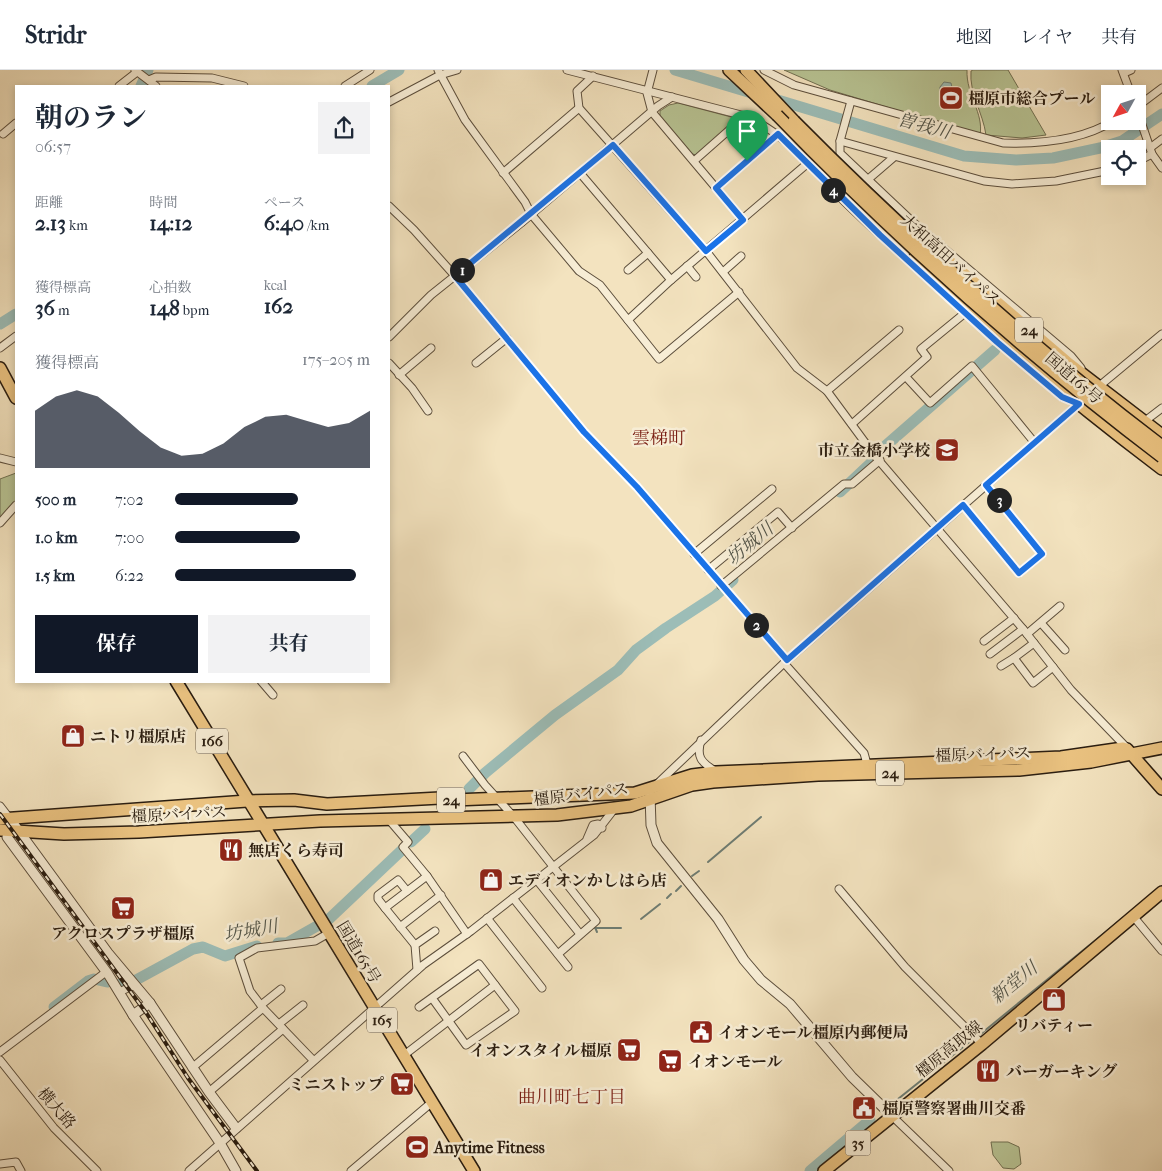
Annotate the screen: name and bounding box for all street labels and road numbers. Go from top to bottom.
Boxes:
street label: 大和高田バイパス [897,210,1005,310]
road number: 24 [1015,318,1043,342]
street label: 国道165号 [1042,348,1106,408]
road number: 166 [196,728,228,754]
street label: 橿原バイパス [935,743,1031,765]
road number: 24 [876,760,904,786]
street label: 橿原バイパス [532,779,630,809]
road number: 24 [437,788,465,812]
street label: 橿原バイパス [131,802,227,826]
street label: 国道165号 [333,917,385,987]
road number: 165 [367,1008,397,1032]
street label: 橿原高取線 [912,1016,986,1082]
street label: 横大路 [34,1084,80,1132]
road number: 35 [846,1130,870,1156]

